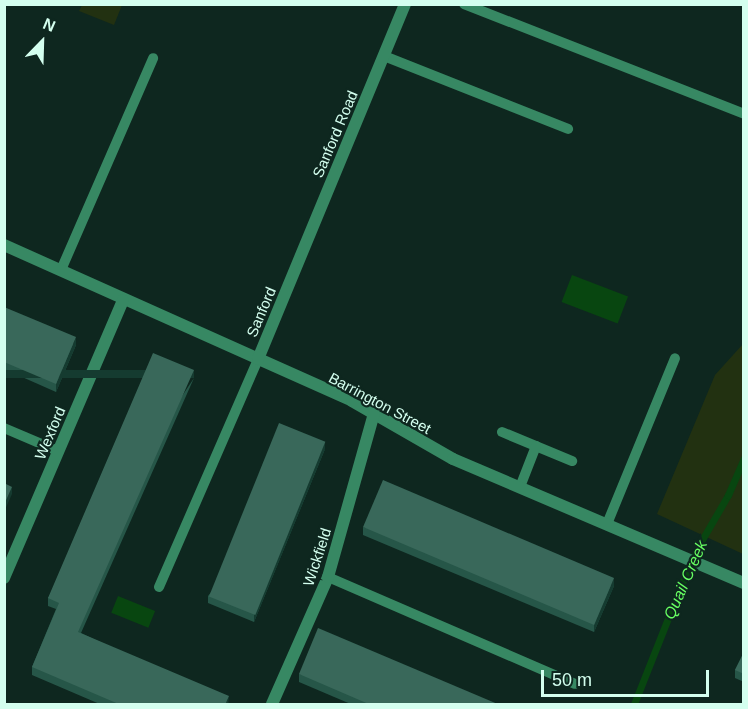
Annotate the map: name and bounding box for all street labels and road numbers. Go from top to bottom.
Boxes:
street label: Sanford Road [309,88,361,180]
street label: Sanford [242,284,280,340]
street label: Barrington Street [326,368,434,438]
street label: Wexford [31,404,69,462]
street label: Wickfield [299,526,335,588]

